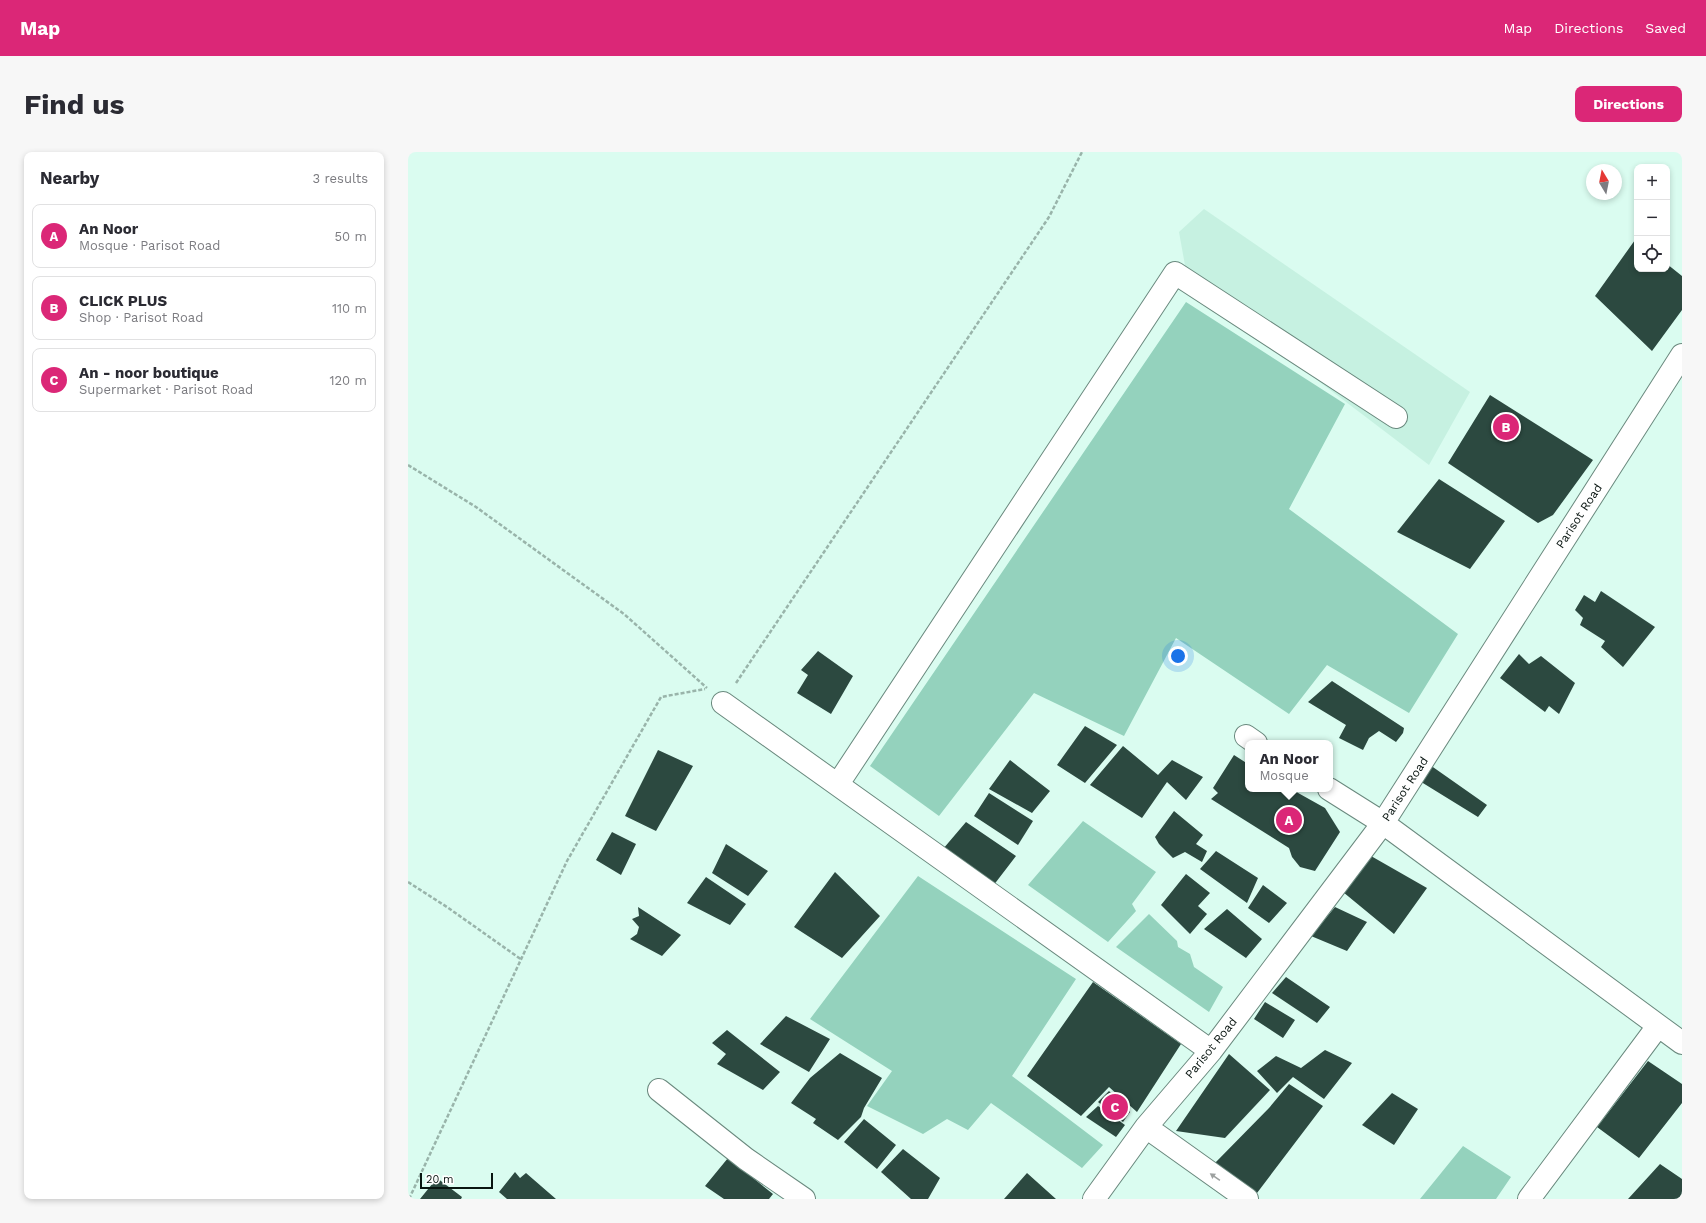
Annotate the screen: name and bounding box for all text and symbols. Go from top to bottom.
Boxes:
text: Map [20,17,60,40]
text: Map [1504,20,1532,36]
text: Directions [1554,20,1623,36]
text: Saved [1645,20,1686,36]
button: Directions [1575,86,1682,122]
text: Find us [24,88,124,121]
north arrow [1586,164,1622,200]
map controls [1634,164,1670,272]
button: + [1634,164,1670,200]
text: Nearby [40,168,99,188]
text: 3 results [313,171,368,186]
button: − [1634,200,1670,236]
text: An Noor [79,220,138,238]
text: A [50,229,58,244]
text: 50 m [335,229,367,244]
button: locate [1634,236,1670,272]
text: Mosque · Parisot Road [79,238,220,253]
text: CLICK PLUS [79,292,167,310]
text: B [50,301,58,316]
text: 110 m [332,301,367,316]
text: Shop · Parisot Road [79,310,203,325]
text: An - noor boutique [79,364,219,382]
text: C [50,373,58,388]
text: 120 m [329,373,367,388]
text: Supermarket · Parisot Road [79,382,253,397]
pin: B [1493,412,1519,442]
street label: Parisot Road [1553,481,1605,551]
your location [1168,646,1188,666]
popup [1245,740,1333,792]
text: An Noor [1259,750,1319,768]
street label: Parisot Road [1379,754,1431,824]
text: Mosque [1259,768,1309,783]
pin: A [1276,805,1302,835]
street label: Parisot Road [1182,1015,1240,1081]
pin: C [1102,1092,1128,1122]
scale bar [420,1171,493,1190]
text: 20 m [426,1173,454,1186]
one-way arrow [1210,1173,1221,1181]

